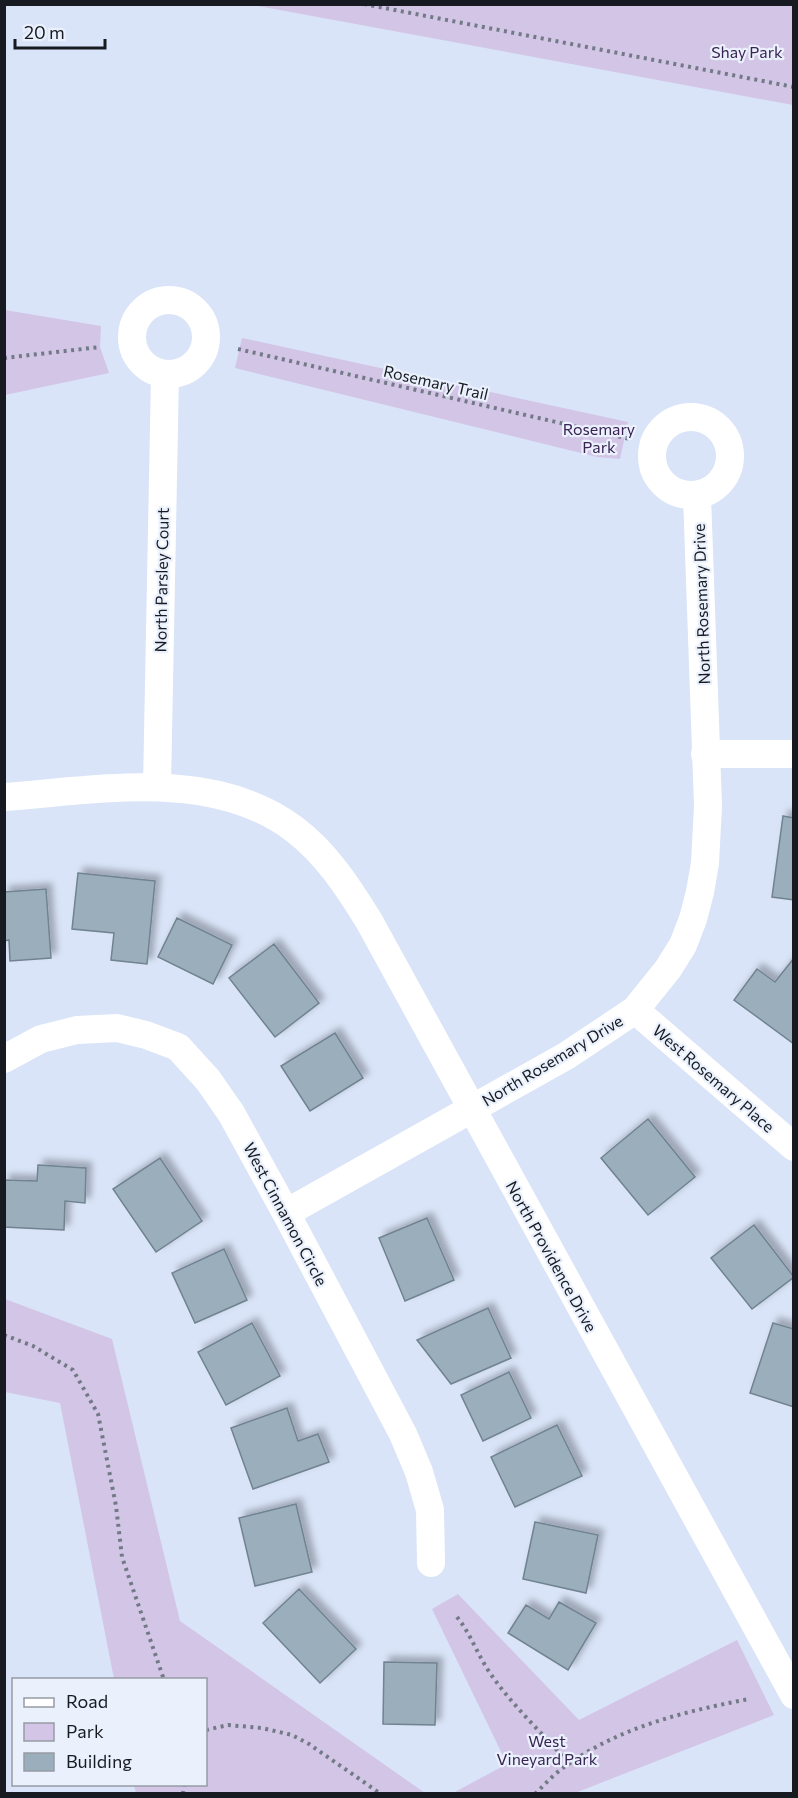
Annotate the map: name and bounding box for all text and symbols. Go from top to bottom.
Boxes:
scale bar [15,12,105,50]
text: 20 m [24,21,65,43]
park label: Shay Park [711,42,783,61]
street label: Rosemary Trail [382,361,490,403]
park label: Rosemary Park [563,419,635,456]
street label: North Parsley Court [150,507,172,652]
street label: North Rosemary Drive [689,523,713,685]
street label: North Rosemary Drive [478,1010,626,1110]
street label: West Rosemary Place [649,1020,779,1136]
street label: West Cinnamon Circle [240,1139,332,1289]
street label: North Providence Drive [503,1177,601,1335]
legend [12,1678,207,1786]
text: Road [66,1690,108,1712]
text: Park [66,1720,104,1742]
park label: West Vineyard Park [497,1731,598,1768]
text: Building [66,1750,132,1772]

